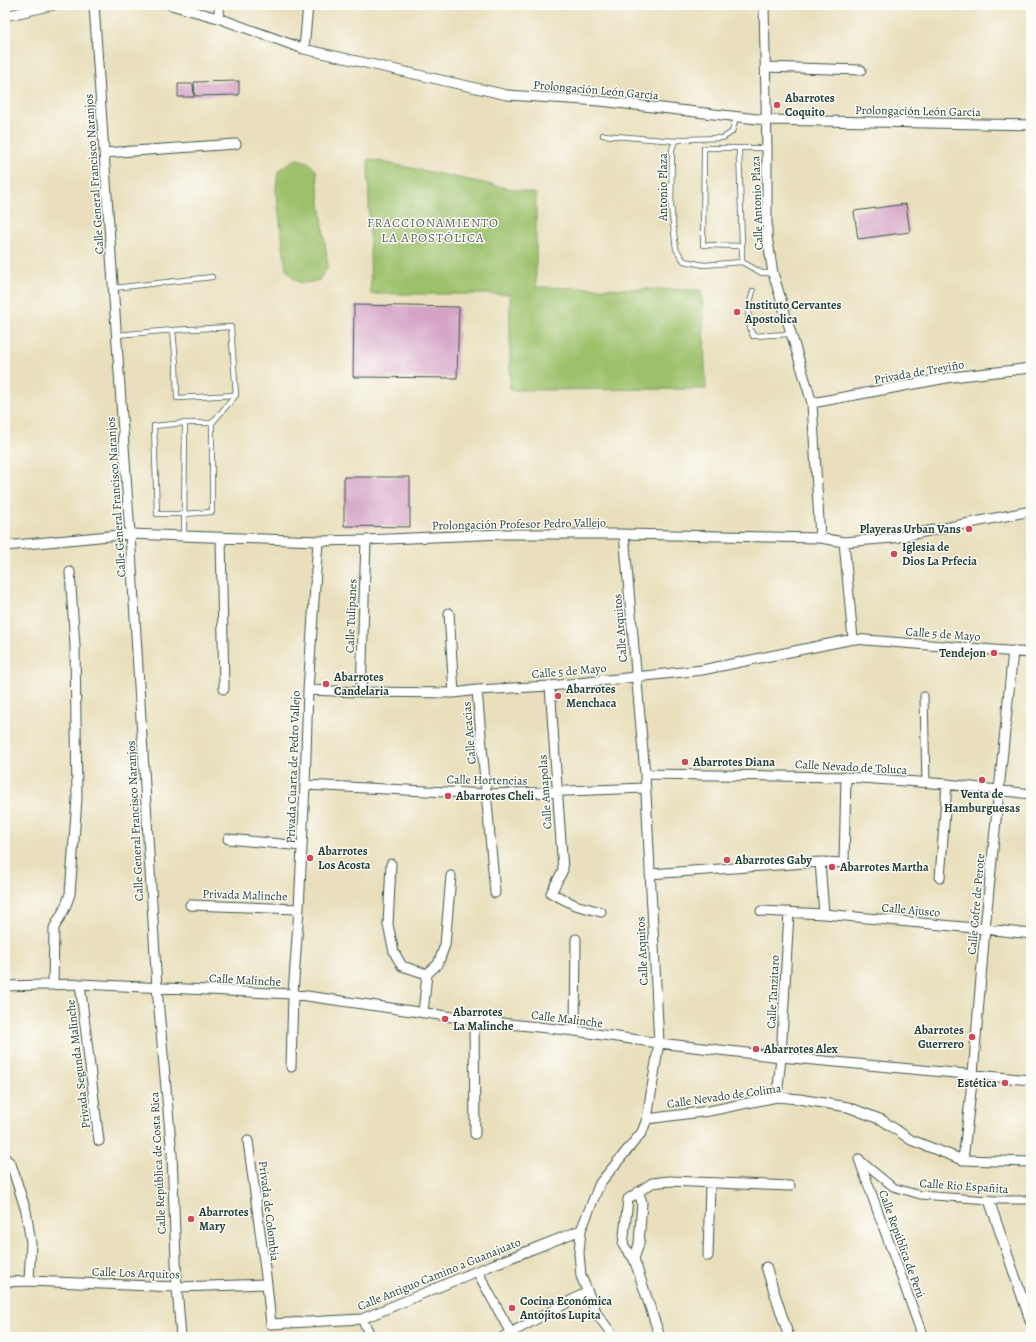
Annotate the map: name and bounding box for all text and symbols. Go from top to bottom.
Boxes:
street label: Prolongación León García [533,77,660,103]
place label: Abarrotes Coquito [784,90,835,120]
street label: Calle General Francisco Naranjos [80,93,108,255]
marker: Abarrotes Coquito [772,100,782,110]
street label: Prolongación León García [855,102,981,120]
street label: Antonio Plaza [655,153,671,222]
street label: Calle Antonio Plaza [747,155,767,251]
district label: FRACCIONAMIENTO LA APOSTÓLICA [367,214,499,246]
place label: Instituto Cervantes Apostolica [744,297,842,327]
marker: Instituto Cervantes Apostolica [732,307,742,317]
street label: Privada de Treviño [873,356,965,388]
street label: Calle General Francisco Naranjos [102,416,130,578]
street label: Prolongación Profesor Pedro Vallejo [432,514,606,534]
place label: Playeras Urban Vans [859,521,961,537]
marker: Playeras Urban Vans [964,524,974,534]
place label: Iglesia de Dios La Prfecia [902,539,977,569]
marker: Iglesia de Dios La Prfecia [889,549,899,559]
street label: Calle Tulipanes [342,578,360,653]
street label: Calle Arquitos [609,593,631,663]
street label: Calle 5 de Mayo [905,623,981,645]
place label: Tendejon [939,645,986,661]
marker: Tendejon [989,648,999,658]
street label: Calle 5 de Mayo [531,660,607,682]
place label: Abarrotes Candelaria [333,669,389,699]
marker: Abarrotes Candelaria [321,679,331,689]
place label: Abarrotes Menchaca [565,681,617,711]
street label: Privada Cuarta de Pedro Vallejo [282,690,304,844]
marker: Abarrotes Menchaca [553,691,563,701]
street label: Calle Acacias [458,701,480,765]
street label: Calle General Francisco Naranjos [123,740,147,902]
street label: Calle Amapolas [534,754,556,830]
place label: Abarrotes Diana [692,754,775,770]
street label: Calle Nevado de Toluca [795,756,908,778]
marker: Abarrotes Diana [680,757,690,767]
street label: Calle Hortencias [446,771,528,789]
marker: Venta de Hamburguesas [977,775,987,785]
place label: Venta de Hamburguesas [944,786,1020,816]
place label: Abarrotes Cheli [455,788,534,804]
marker: Abarrotes Cheli [443,791,453,801]
place label: Abarrotes Los Acosta [317,843,371,873]
place label: Abarrotes Gaby [734,852,812,868]
marker: Abarrotes Los Acosta [305,853,315,863]
street label: Calle Cofre de Perote [964,853,988,955]
marker: Abarrotes Gaby [722,855,732,865]
place label: Abarrotes Martha [839,859,929,875]
marker: Abarrotes Martha [827,862,837,872]
street label: Privada Malinche [202,886,288,904]
street label: Calle Ajusco [881,899,941,921]
street label: Calle Arquitos [632,916,652,986]
street label: Calle Tanzitaro [763,955,783,1029]
street label: Calle Malinche [209,970,281,990]
street label: Privada Segunda Malinche [62,999,94,1129]
place label: Abarrotes La Malinche [452,1004,514,1034]
street label: Calle Malinche [530,1007,604,1031]
marker: Abarrotes La Malinche [440,1014,450,1024]
place label: Abarrotes Guerrero [913,1022,964,1052]
marker: Abarrotes Guerrero [967,1032,977,1042]
place label: Abarrotes Alex [763,1041,838,1057]
marker: Abarrotes Alex [751,1044,761,1054]
place label: Estética [957,1075,997,1091]
marker: Estética [1000,1078,1010,1088]
street label: Calle Nevado de Colima [666,1080,783,1112]
street label: Calle República de Costa Rica [146,1091,170,1235]
street label: Privada de Colombia [255,1160,283,1263]
street label: Calle Río Españita [919,1175,1009,1197]
street label: Calle República de Perú [875,1188,929,1301]
place label: Abarrotes Mary [198,1204,249,1234]
marker: Abarrotes Mary [186,1214,196,1224]
street label: Calle Antiguo Camino a Guanajuato [355,1234,523,1314]
street label: Calle Los Arquitos [92,1263,180,1283]
place label: Cocina Económica Antojitos Lupita [519,1293,612,1323]
marker: Cocina Económica Antojitos Lupita [507,1303,517,1313]

